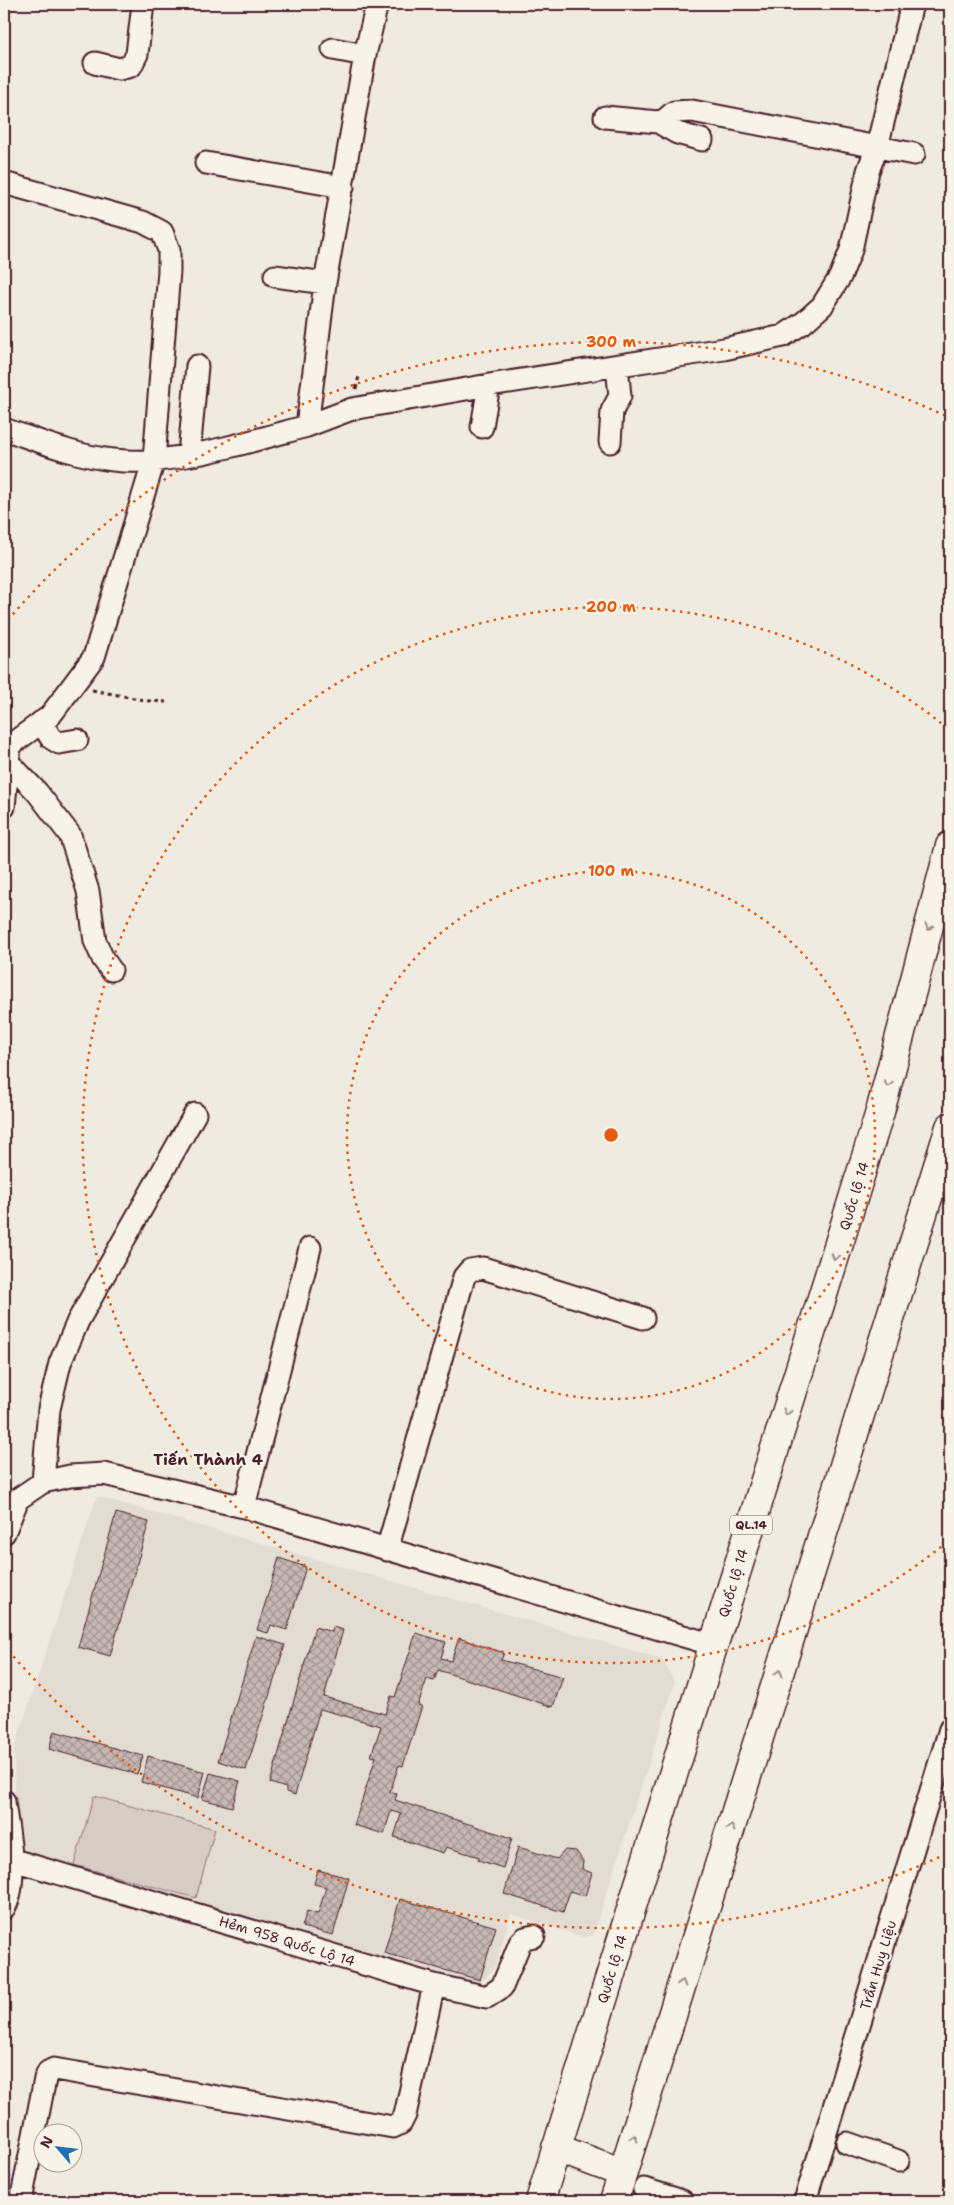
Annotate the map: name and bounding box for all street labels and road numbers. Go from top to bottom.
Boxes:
street label: Quốc lộ 14 [835,1159,873,1232]
road number: QL.14 [730,1516,772,1534]
street label: Quốc lộ 14 [714,1546,752,1619]
street label: Hẻm 958 Quốc Lộ 14 [217,1912,357,1970]
street label: Trần Huy Liệu [856,1918,900,2012]
street label: Quốc lộ 14 [593,1932,631,2005]

